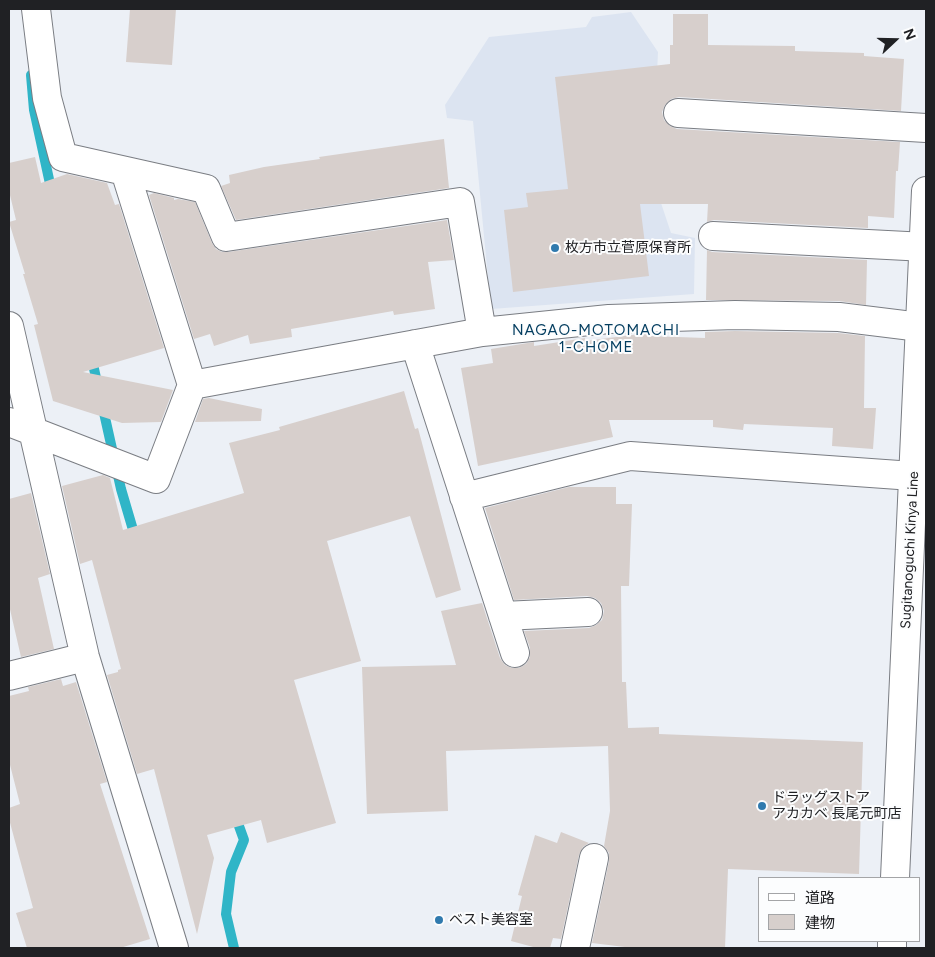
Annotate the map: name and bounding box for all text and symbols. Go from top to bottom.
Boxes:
north arrow [870,15,920,65]
text: N [900,26,919,43]
place label: 枚方市立菅原保育所 [565,240,691,256]
marker: 枚方市立菅原保育所 [549,242,561,254]
district label: NAGAO-MOTOMACHI 1-CHOME [510,322,682,357]
street label: Sugitanoguchi Kinya Line [897,471,923,629]
place label: ドラッグストア アカカベ 長尾元町店 [772,790,901,822]
marker: ドラッグストア アカカベ 長尾元町店 [756,800,768,812]
legend [758,877,920,942]
text: 道路 [805,889,835,907]
place label: ベスト美容室 [449,912,533,928]
marker: ベスト美容室 [433,914,445,926]
text: 建物 [805,914,835,932]

